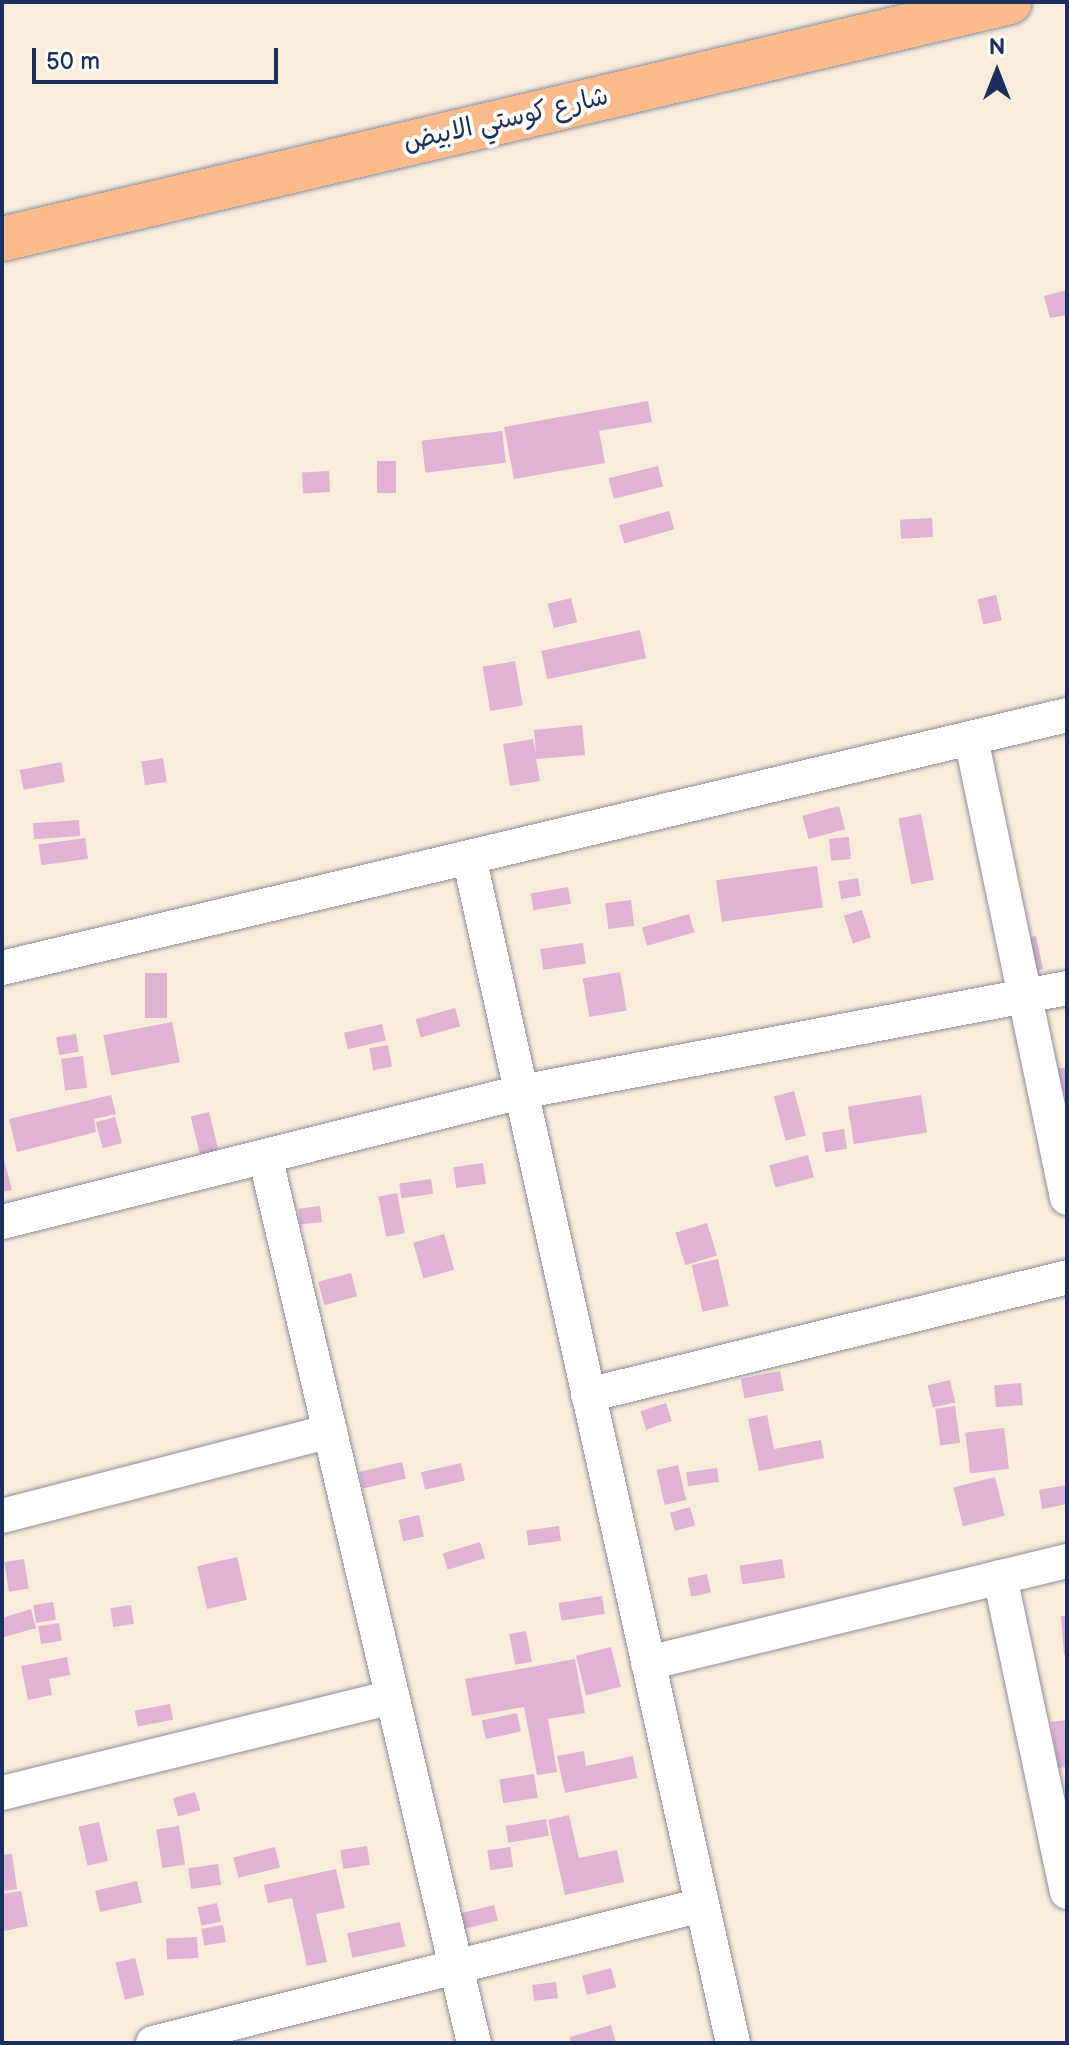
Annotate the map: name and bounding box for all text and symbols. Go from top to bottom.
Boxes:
scale bar [36,32,282,82]
north arrow [957,32,1037,112]
text: N [989,34,1005,61]
text: 50 m [46,47,100,76]
street label: شارع كوستي الابيض [400,81,612,159]

